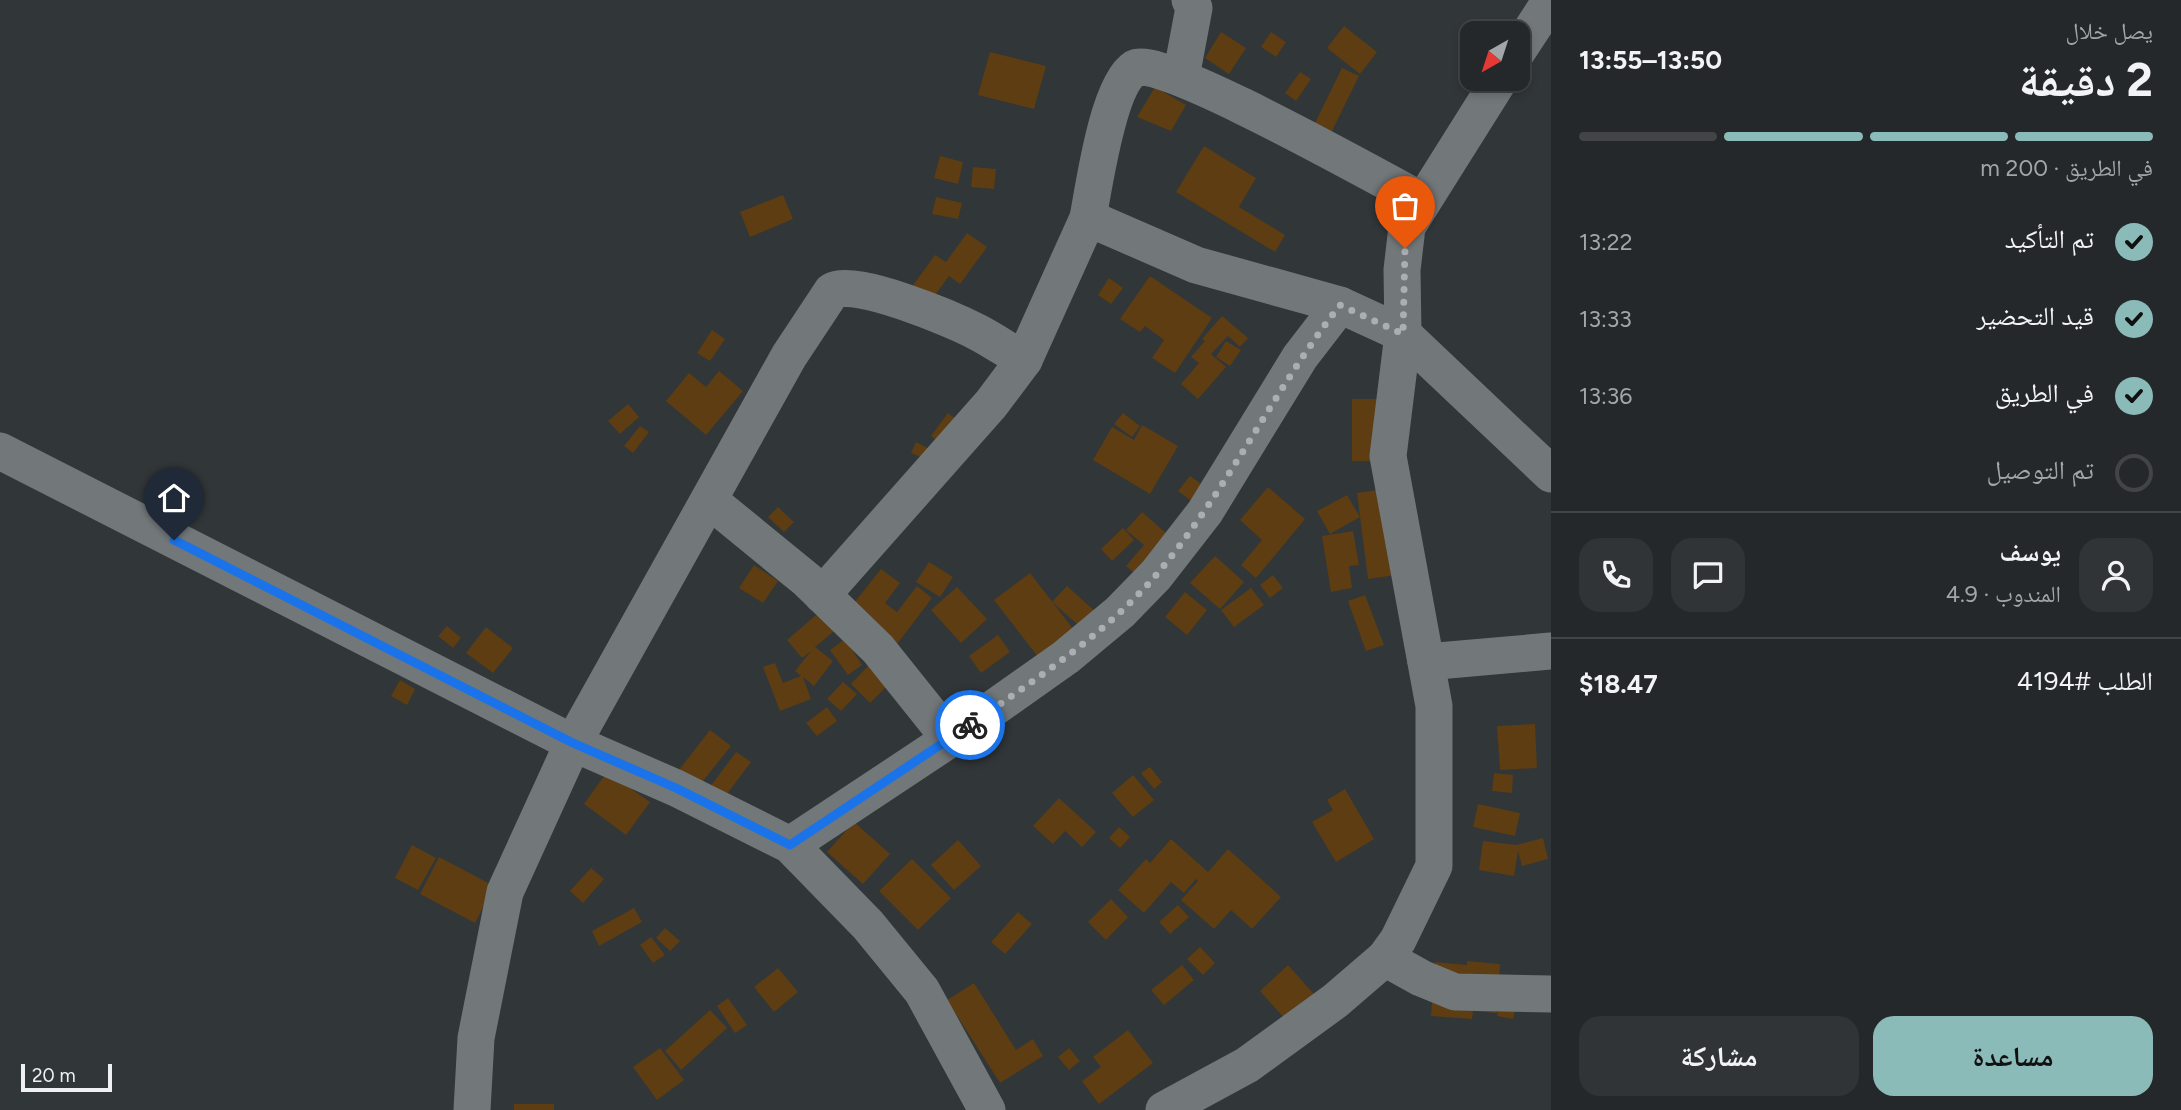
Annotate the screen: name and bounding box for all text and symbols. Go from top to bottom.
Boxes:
text: يصل خلال [2066,17,2153,45]
north arrow [1460,21,1530,91]
map controls [1460,21,1530,91]
text: 13:50–13:55 [1579,44,1722,76]
text: 2 دقيقة [2019,52,2153,108]
text: في الطريق · 200 m [1980,154,2153,182]
pin [1375,176,1435,248]
icon: bag [1386,187,1424,225]
text: تم التأكيد [2005,223,2094,255]
icon: check [2115,223,2153,261]
text: 13:22 [1579,228,1633,256]
text: قيد التحضير [1977,300,2094,332]
icon: check [2115,300,2153,338]
text: 13:33 [1579,305,1632,333]
text: في الطريق [1995,377,2094,409]
icon: check [2115,377,2153,415]
text: 13:36 [1579,382,1632,410]
text: تم التوصيل [1987,454,2094,486]
pin [144,468,204,540]
icon: home [155,479,193,517]
text: يوسف [2000,536,2061,568]
button: phone [1579,538,1653,612]
button: chat [1671,538,1745,612]
button: person [2079,538,2153,612]
text: المندوب · 4.9 [1946,580,2061,608]
text: الطلب #4194 [2017,665,2153,697]
text: $18.47 [1579,668,1658,700]
courier [935,690,1005,760]
icon: bike [951,706,989,744]
button: مشاركة [1579,1016,1859,1096]
button: مساعدة [1873,1016,2153,1096]
scale bar [21,1061,112,1093]
text: 20 m [32,1064,76,1087]

